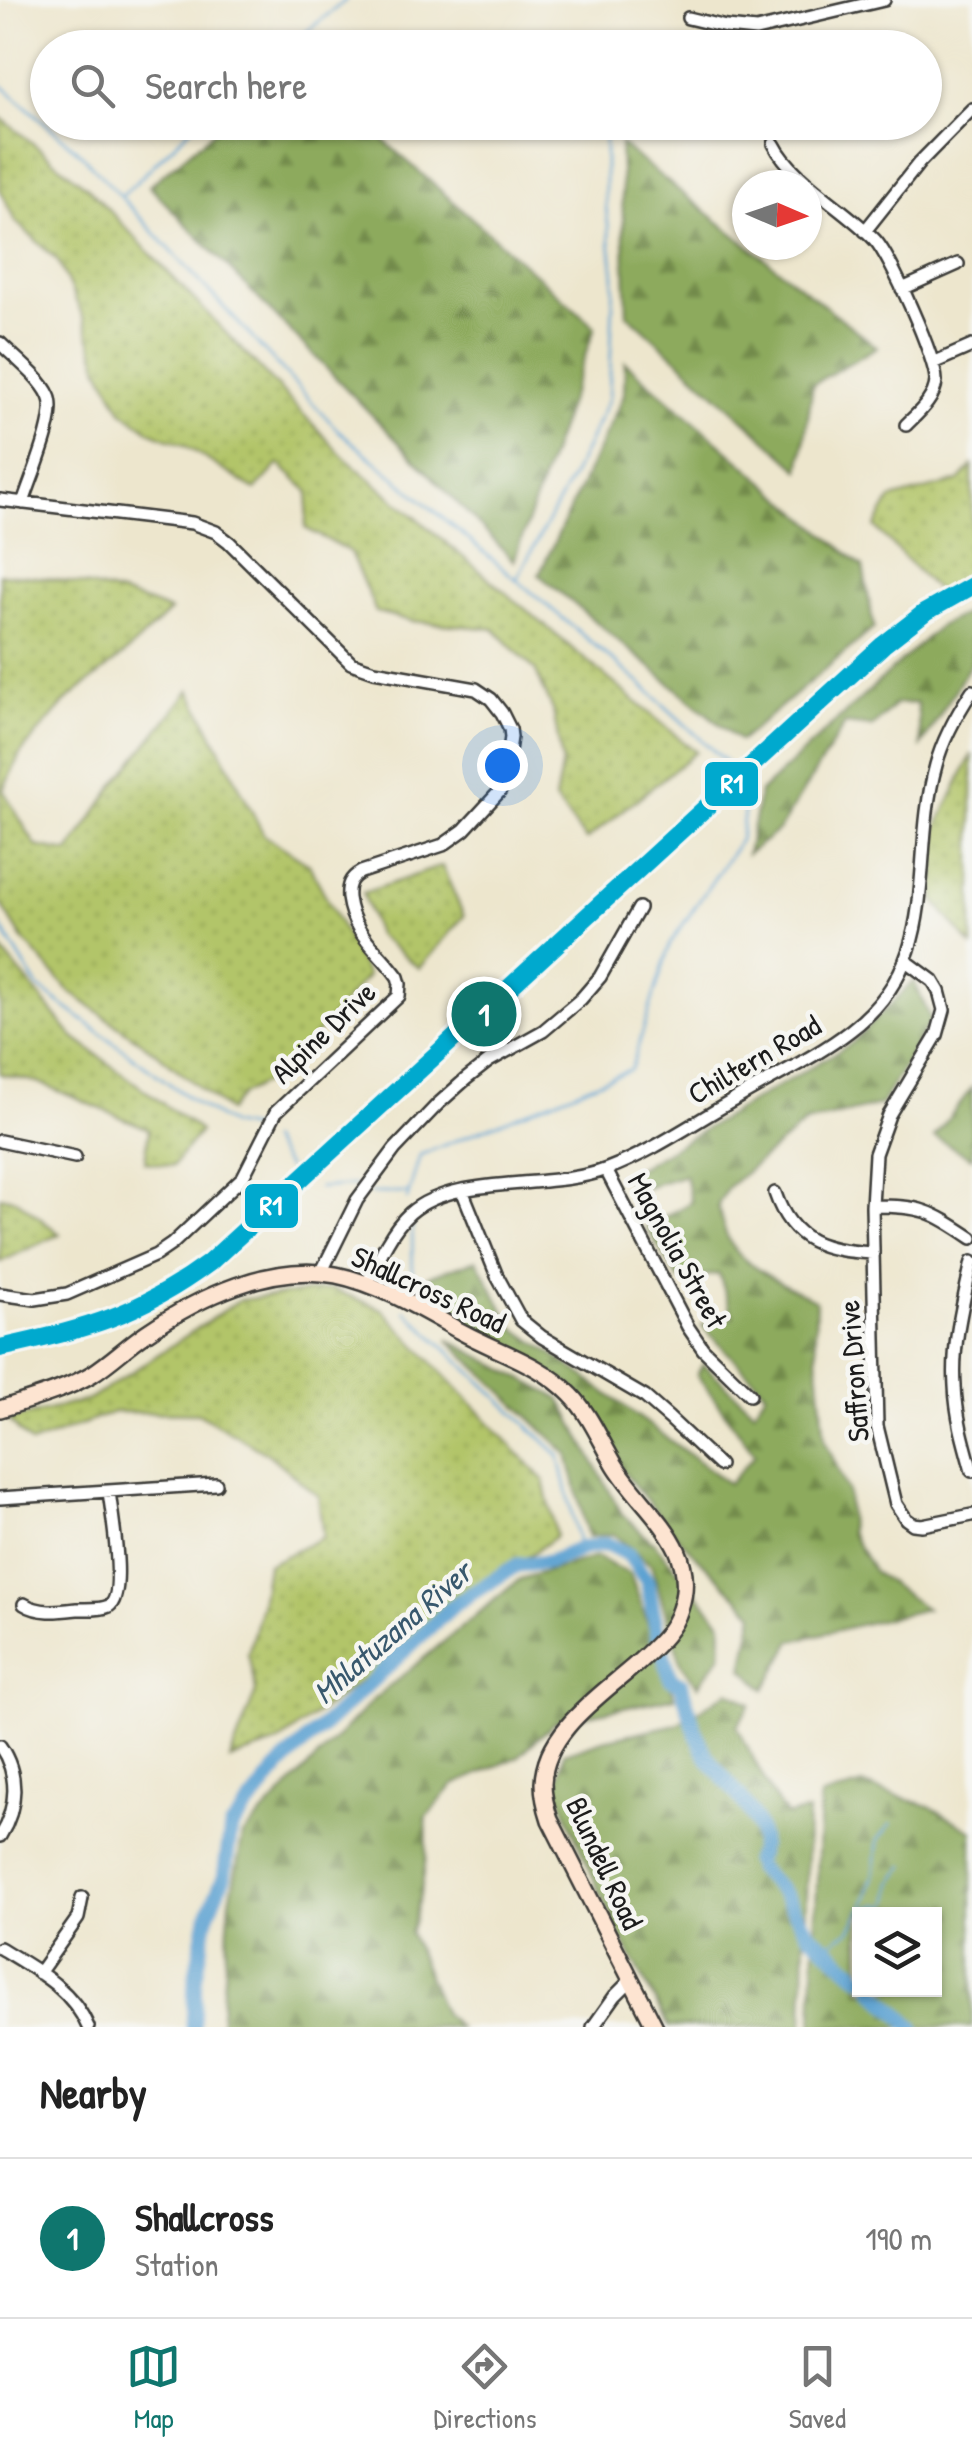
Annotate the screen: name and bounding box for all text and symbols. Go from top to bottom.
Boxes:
search box [30,30,942,140]
icon: search [65,58,120,113]
text: Search here [145,59,307,111]
north arrow [732,170,822,260]
your location [477,740,528,791]
line badge: R1 [703,760,760,808]
text: R1 [721,764,743,802]
street label: Alpine Drive [262,972,384,1092]
pin: 1 [452,976,516,1052]
street label: Chiltern Road [680,1005,828,1113]
street label: Magnolia Street [619,1165,737,1335]
line badge: R1 [243,1182,300,1230]
text: R1 [260,1186,282,1224]
street label: Shallcross Road [346,1236,513,1342]
street label: Saffron Drive [828,1299,878,1443]
water label: Mhlatuzana River [303,1549,483,1713]
street label: Blundell Road [557,1790,653,1936]
map controls [852,1907,942,1997]
button: layers [852,1907,942,1997]
text: Nearby [40,2064,147,2121]
text: Shallcross [135,2191,274,2243]
text: 1 [67,2217,78,2260]
text: 190 m [865,2217,932,2260]
text: Station [135,2243,219,2286]
tab: Map [126,2339,181,2437]
tab: Directions [433,2339,536,2437]
tab: Saved [789,2339,846,2437]

